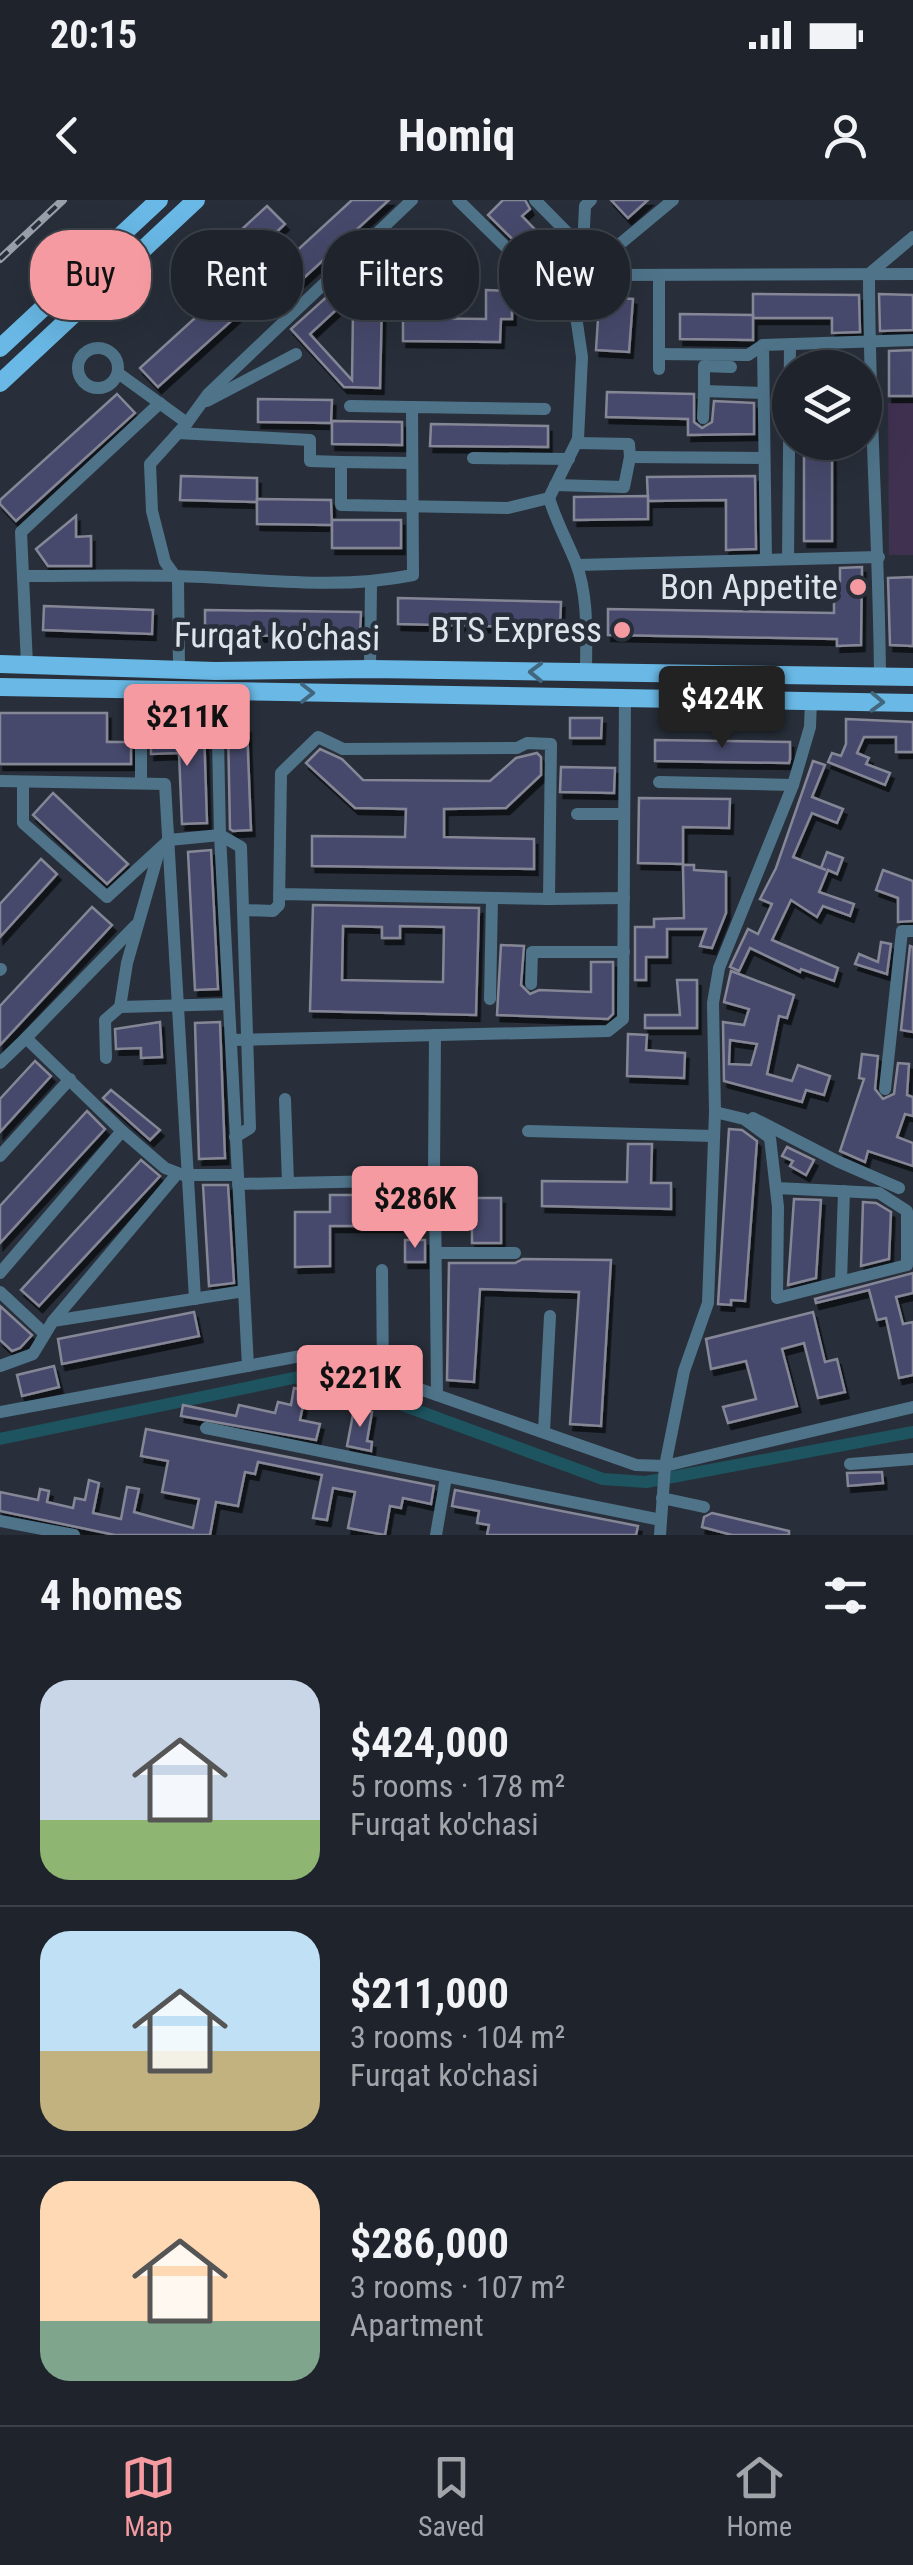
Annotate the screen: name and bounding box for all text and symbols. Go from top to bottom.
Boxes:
text: 20:15 [50,13,137,57]
icon: back [40,108,95,163]
icon: person [818,108,873,163]
text: Homiq [398,109,515,162]
chip: Buy [30,230,151,320]
chip: Rent [171,230,303,320]
chip: Filters [323,230,479,320]
chip: New [499,230,630,320]
map controls [772,350,882,460]
button: layers [772,350,882,460]
place label: Bon Appetite [660,567,838,608]
marker: Bon Appetite [847,576,869,598]
place label: BTS Express [431,610,602,651]
street label: Furqat ko'chasi [173,615,381,659]
marker: BTS Express [611,619,633,641]
one-way arrow [527,662,543,683]
pin: $424K [652,666,792,751]
text: $424K [681,679,763,717]
one-way arrow [300,682,316,703]
pin: $211K [117,684,257,769]
one-way arrow [870,692,886,713]
text: $211K [146,697,228,735]
pin: $286K [345,1166,485,1251]
text: $286K [374,1179,456,1217]
pin: $221K [290,1345,430,1430]
text: $221K [319,1358,401,1396]
icon: filters [818,1568,873,1623]
text: 4 homes [40,1571,183,1620]
text: $424,000 [350,1718,509,1767]
icon: home [120,1720,240,1840]
text: 5 rooms · 178 m² [350,1767,565,1805]
text: Furqat ko'chasi [350,1805,539,1843]
text: $211,000 [350,1969,509,2018]
icon: home [120,1971,240,2091]
text: 3 rooms · 104 m² [350,2018,565,2056]
text: Furqat ko'chasi [350,2056,539,2094]
text: $286,000 [350,2219,509,2268]
icon: home [120,2221,240,2341]
text: 3 rooms · 107 m² [350,2268,565,2306]
text: Apartment [350,2306,484,2344]
tab: Map [121,2450,176,2543]
tab: Saved [418,2450,484,2543]
tab: Home [726,2450,792,2543]

